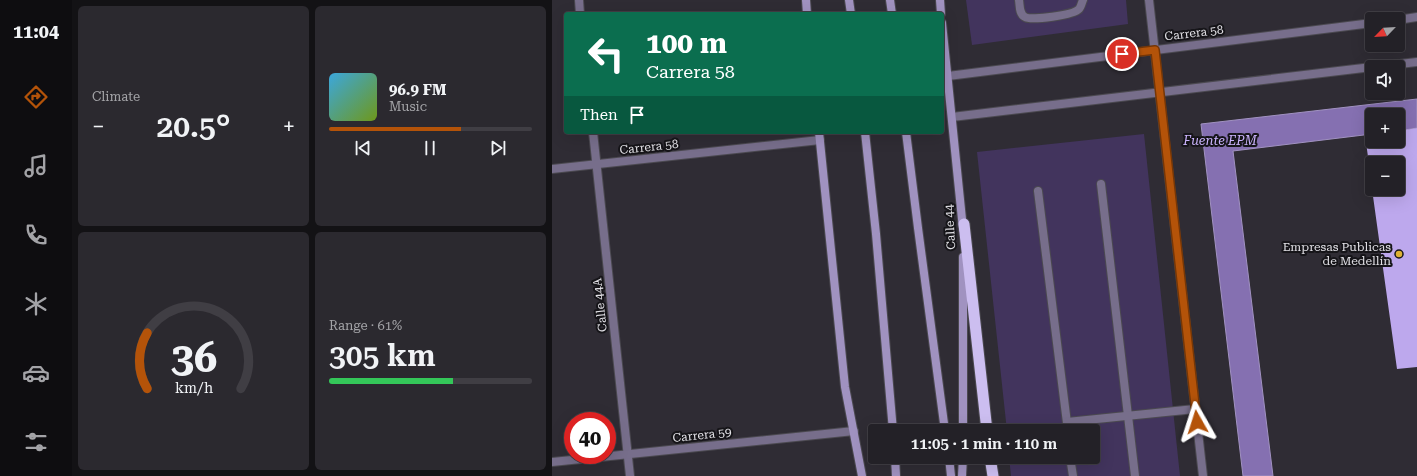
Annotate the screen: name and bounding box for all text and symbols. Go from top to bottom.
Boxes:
north arrow [1365,12,1405,52]
map controls [1365,12,1405,196]
text: 11:04 [13,21,59,42]
street label: Carrera 58 [1164,22,1225,44]
text: 100 m [646,27,727,60]
icon: left [580,28,632,80]
pin [1105,37,1139,71]
icon: arrive [1111,43,1133,65]
button: sound [1365,60,1405,100]
text: Carrera 58 [646,61,735,82]
text: 96.9 FM [389,81,446,99]
icon: directions [22,83,50,111]
text: Climate [92,89,140,104]
text: Music [389,99,427,114]
icon: arrive [626,104,648,126]
text: Then [580,106,618,124]
button: + [1365,108,1405,148]
text: 20.5° [156,109,231,144]
text: − [92,114,104,139]
text: + [283,114,295,139]
water label: Fuente EPM [1182,133,1258,148]
icon: previous [352,137,374,159]
icon: pause [419,137,441,159]
icon: next [487,137,509,159]
street label: Carrera 58 [619,137,679,157]
icon: music [22,152,50,180]
button: − [1365,156,1405,196]
street label: Calle 44 [942,204,958,250]
icon: phone [22,221,50,249]
place label: Empresas Publicas de Medellín [1283,240,1391,268]
marker: Empresas Publicas de Medellín [1394,249,1404,259]
street label: Calle 44A [590,277,610,333]
icon: climate [22,290,50,318]
text: Range · 61% [329,318,402,333]
text: 36 [170,333,217,382]
text: 305 km [329,338,436,373]
icon: car [22,359,50,387]
text: km/h [174,380,213,396]
position arrow [1176,401,1218,443]
speed limit sign: 40 [564,412,616,464]
street label: Carrera 59 [672,425,732,445]
icon: filters [22,428,50,456]
text: 11:05 · 1 min · 110 m [911,435,1057,453]

